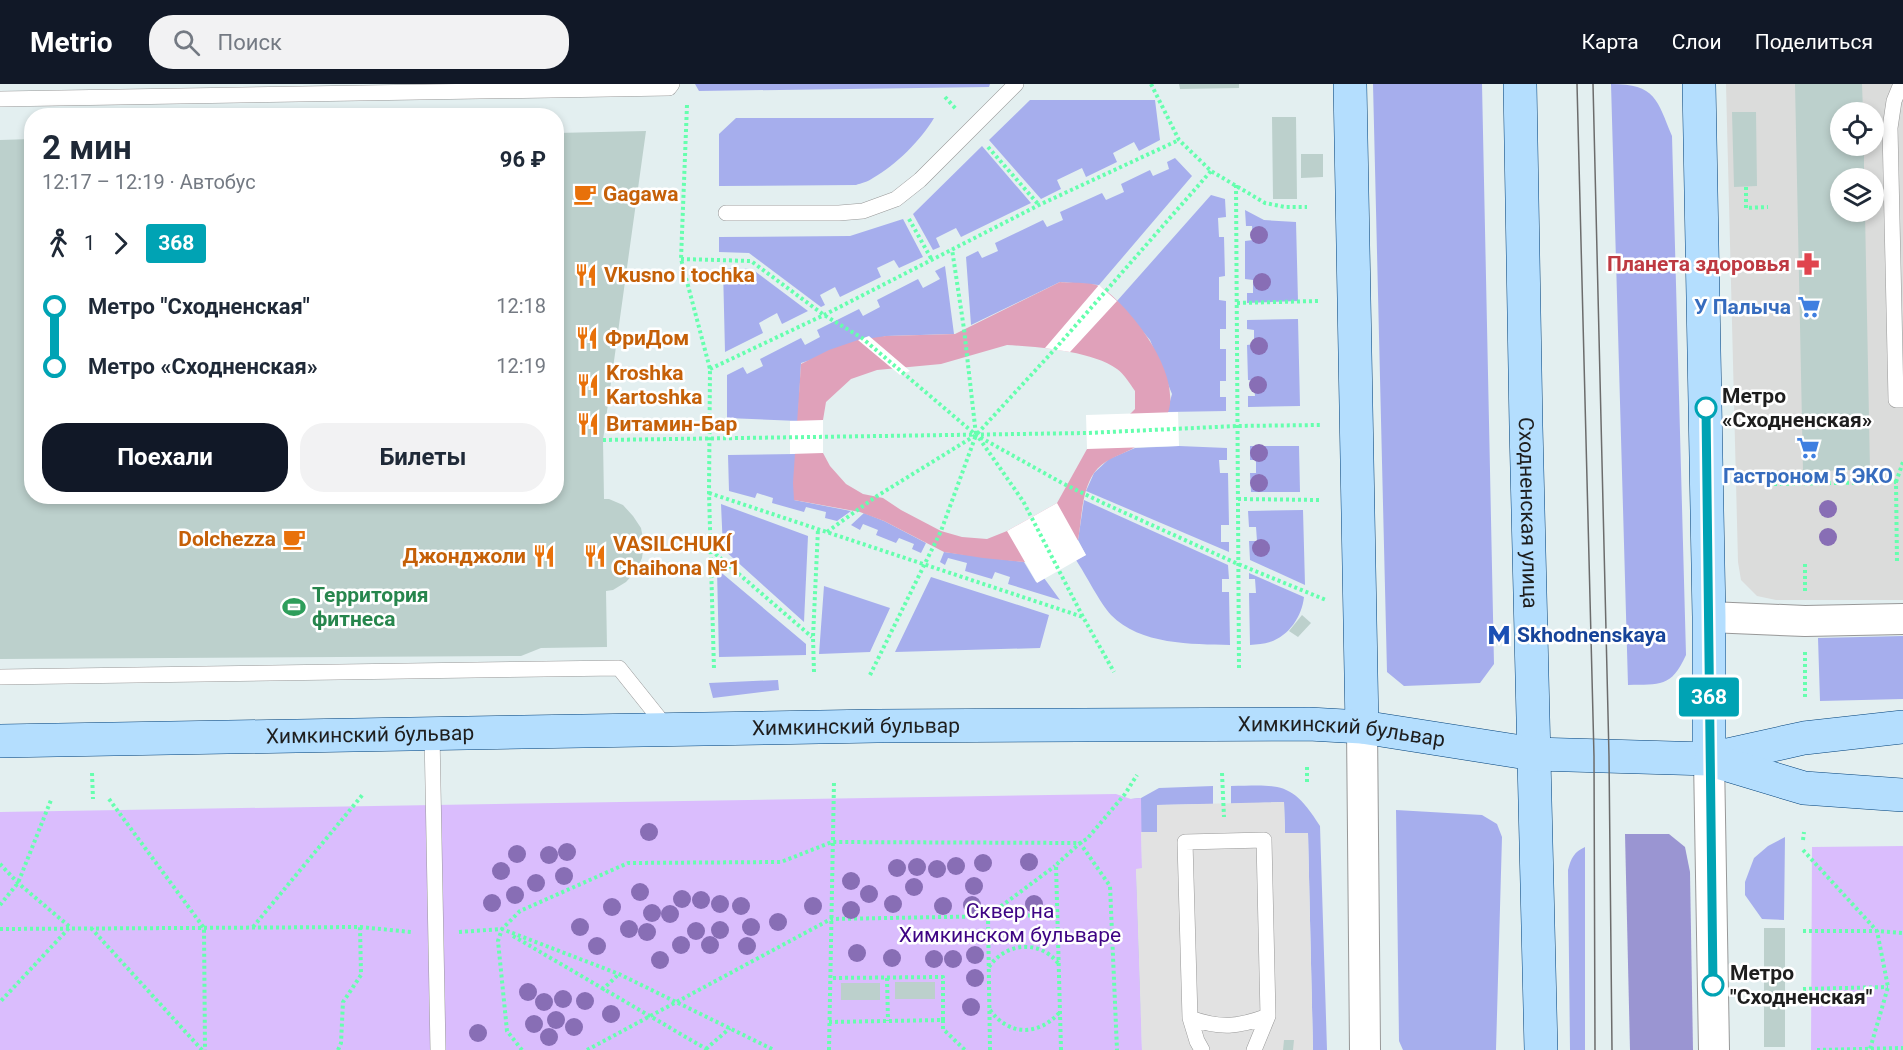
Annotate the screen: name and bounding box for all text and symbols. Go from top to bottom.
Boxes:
search box [149,15,569,69]
text: Metrio [30,26,113,59]
icon: search [170,26,203,59]
text: Поиск [218,30,282,55]
text: Карта [1582,30,1639,54]
text: Слои [1672,30,1722,54]
text: Поделиться [1755,30,1873,54]
map controls [1830,102,1884,222]
button: locate [1830,102,1884,156]
text: 2 мин [42,128,132,167]
text: 96 ₽ [500,147,546,172]
button: layers [1830,168,1884,222]
text: 12:17 – 12:19 · Автобус [42,170,256,194]
cafe icon: Gagawa [572,181,598,207]
place label: Gagawa [603,182,678,206]
icon: walk [42,227,75,260]
icon: forward [104,227,137,260]
text: 1 [84,231,95,255]
text: 368 [158,231,194,255]
pharmacy icon: Планета здоровья [1795,251,1821,277]
place label: Планета здоровья [1607,252,1790,276]
restaurant icon: Vkusno i tochka [573,262,599,288]
place label: Vkusno i tochka [604,263,755,287]
text: Метро "Сходненская" [88,294,310,319]
text: 12:18 [496,294,546,318]
supermarket icon: У Палыча [1796,294,1822,320]
place label: У Палыча [1694,295,1791,319]
restaurant icon: ФриДом [574,325,600,351]
place label: ФриДом [605,326,689,350]
text: Метро «Сходненская» [88,354,318,379]
text: 12:19 [496,354,546,378]
place label: Kroshka Kartoshka [606,361,702,409]
restaurant icon: Kroshka Kartoshka [575,372,601,398]
place label: Метро «Сходненская» [1722,384,1872,432]
marker: Метро «Сходненская» [1695,397,1717,419]
restaurant icon: Витамин-Бар [575,411,601,437]
place label: Витамин-Бар [606,412,737,436]
street label: Сходненская улица [1514,417,1542,609]
button: Поехали [42,423,288,492]
button: Билеты [300,423,546,492]
supermarket icon: Гастроном 5 ЭКО [1795,435,1821,461]
place label: Гастроном 5 ЭКО [1723,464,1893,488]
cafe icon: Dolchezza [281,526,307,552]
place label: Dolchezza [178,527,276,551]
place label: VASILCHUKÍ Chaihona №1 [613,532,740,580]
restaurant icon: Джонджоли [531,543,557,569]
restaurant icon: VASILCHUKÍ Chaihona №1 [582,543,608,569]
place label: Джонджоли [403,544,526,568]
place label: Территория фитнеса [312,583,429,631]
sports icon: Территория фитнеса [281,594,307,620]
metro station icon: Skhodnenskaya [1486,622,1512,648]
place label: Skhodnenskaya [1517,623,1666,647]
line badge: 368 [1674,678,1744,716]
text: 368 [1691,685,1727,709]
street label: Химкинский бульвар [1238,712,1447,752]
street label: Химкинский бульвар [752,714,960,740]
street label: Химкинский бульвар [266,721,474,748]
park label: Сквер на Химкинском бульваре [899,899,1121,947]
place label: Метро "Сходненская" [1730,961,1873,1009]
marker: Метро "Сходненская" [1702,974,1724,996]

